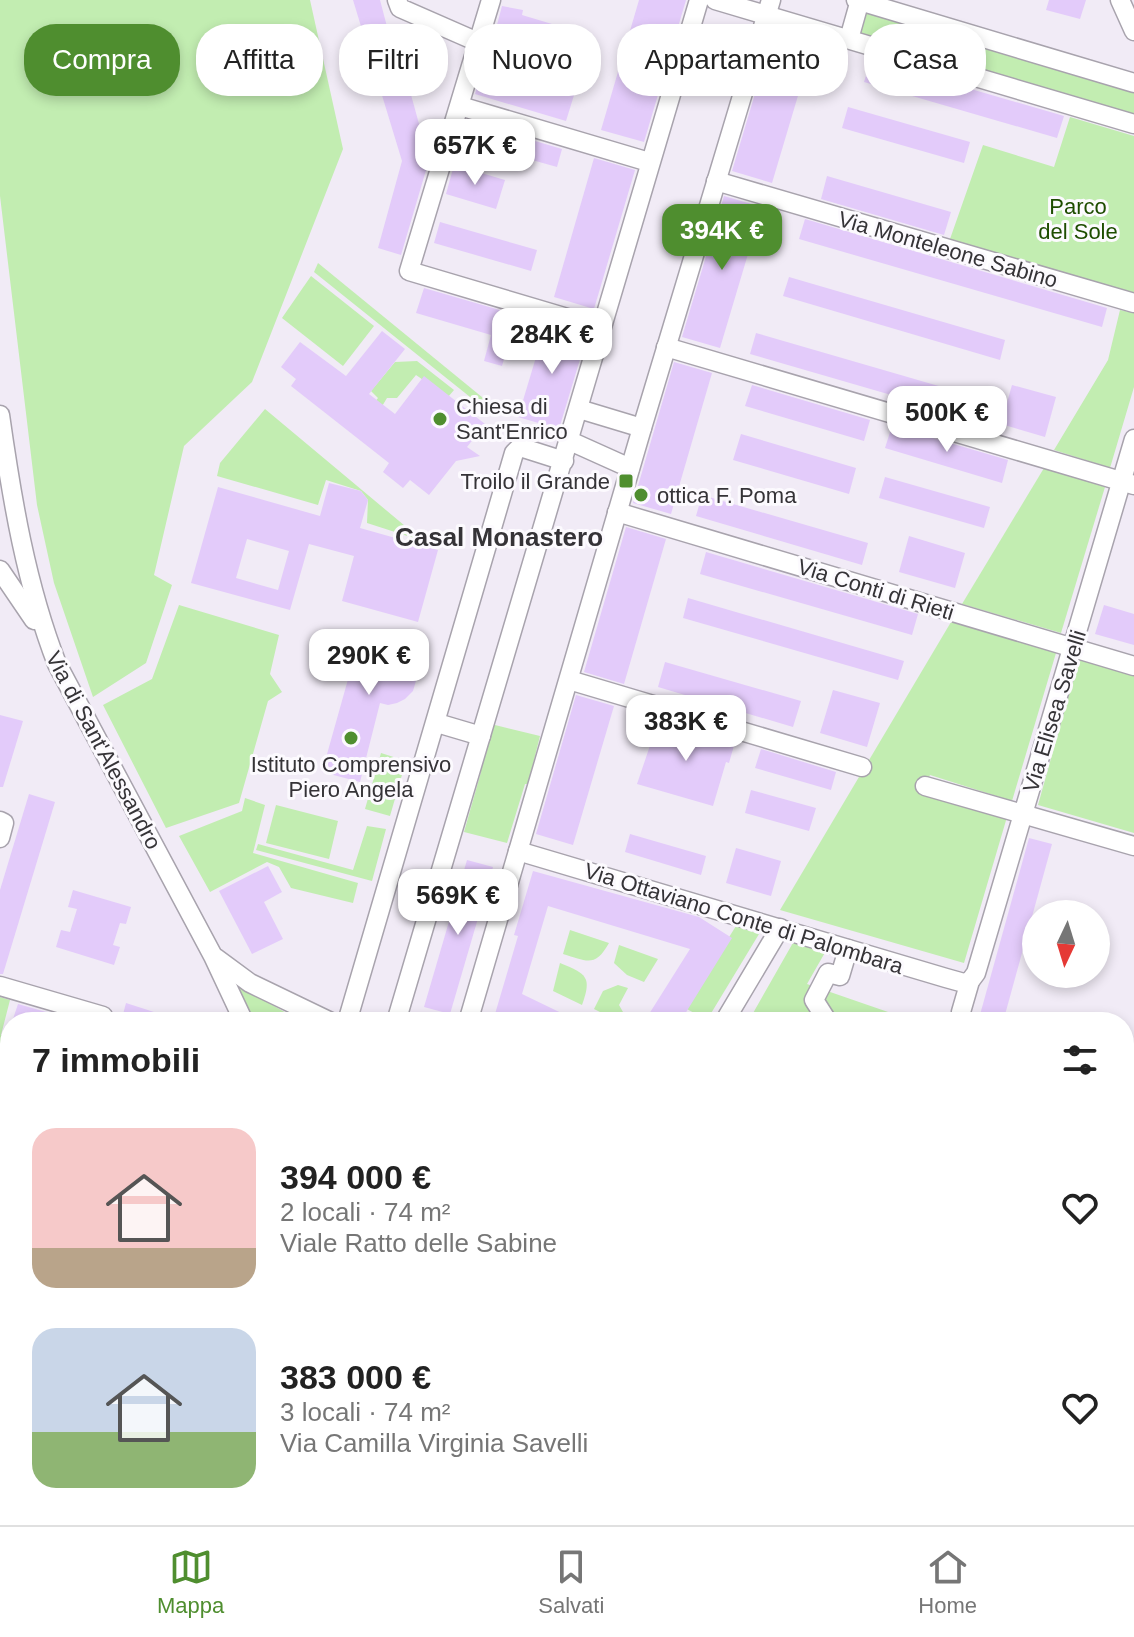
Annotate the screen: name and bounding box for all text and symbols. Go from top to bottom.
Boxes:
chip: Compra [24,24,180,96]
chip: Affitta [196,24,323,96]
chip: Filtri [339,24,448,96]
chip: Nuovo [464,24,601,96]
chip: Appartamento [617,24,848,96]
chip: Casa [864,24,986,96]
pin: 657K € [410,119,540,187]
text: 657K € [433,130,517,160]
park label: Parco del Sole [1038,194,1118,244]
pin: 394K € [657,204,787,272]
street label: Via Monteleone Sabino [835,206,1060,293]
text: 394K € [680,215,764,245]
pin: 284K € [487,308,617,376]
text: 284K € [510,319,594,349]
pin: 500K € [882,386,1012,454]
place label: Chiesa di Sant'Enrico [456,394,568,444]
text: 500K € [905,397,989,427]
marker: Chiesa di Sant'Enrico [431,410,449,428]
place label: Troilo il Grande [460,469,610,494]
marker: Troilo il Grande [617,472,635,490]
place label: ottica F. Poma [657,483,797,508]
marker: ottica F. Poma [632,486,650,504]
district label: Casal Monastero [395,522,603,552]
street label: Via Conti di Rieti [795,554,957,625]
street label: Via Elisea Savelli [1018,627,1091,795]
pin: 290K € [304,629,434,697]
text: 290K € [327,640,411,670]
street label: Via di Sant'Alessandro [41,647,166,853]
pin: 383K € [621,695,751,763]
text: 383K € [644,706,728,736]
marker: Istituto Comprensivo Piero Angela [342,729,360,747]
place label: Istituto Comprensivo Piero Angela [251,752,451,802]
street label: Via Ottaviano Conte di Palombara [581,858,907,979]
pin: 569K € [393,869,523,937]
text: 569K € [416,880,500,910]
north arrow [1022,900,1110,988]
map controls [1022,900,1110,988]
icon: filters [1058,1038,1102,1082]
text: 7 immobili [32,1041,200,1079]
text: 394 000 € [280,1158,431,1196]
icon: home [96,1160,192,1256]
icon: heart [1058,1186,1102,1230]
text: 2 locali · 74 m² [280,1197,451,1227]
text: Viale Ratto delle Sabine [280,1228,557,1258]
text: 383 000 € [280,1358,431,1396]
icon: home [96,1360,192,1456]
icon: heart [1058,1386,1102,1430]
text: 3 locali · 74 m² [280,1397,451,1427]
text: Via Camilla Virginia Savelli [280,1428,588,1458]
tab: Mappa [157,1545,224,1619]
tab: Salvati [538,1545,604,1619]
tab: Home [918,1545,977,1619]

